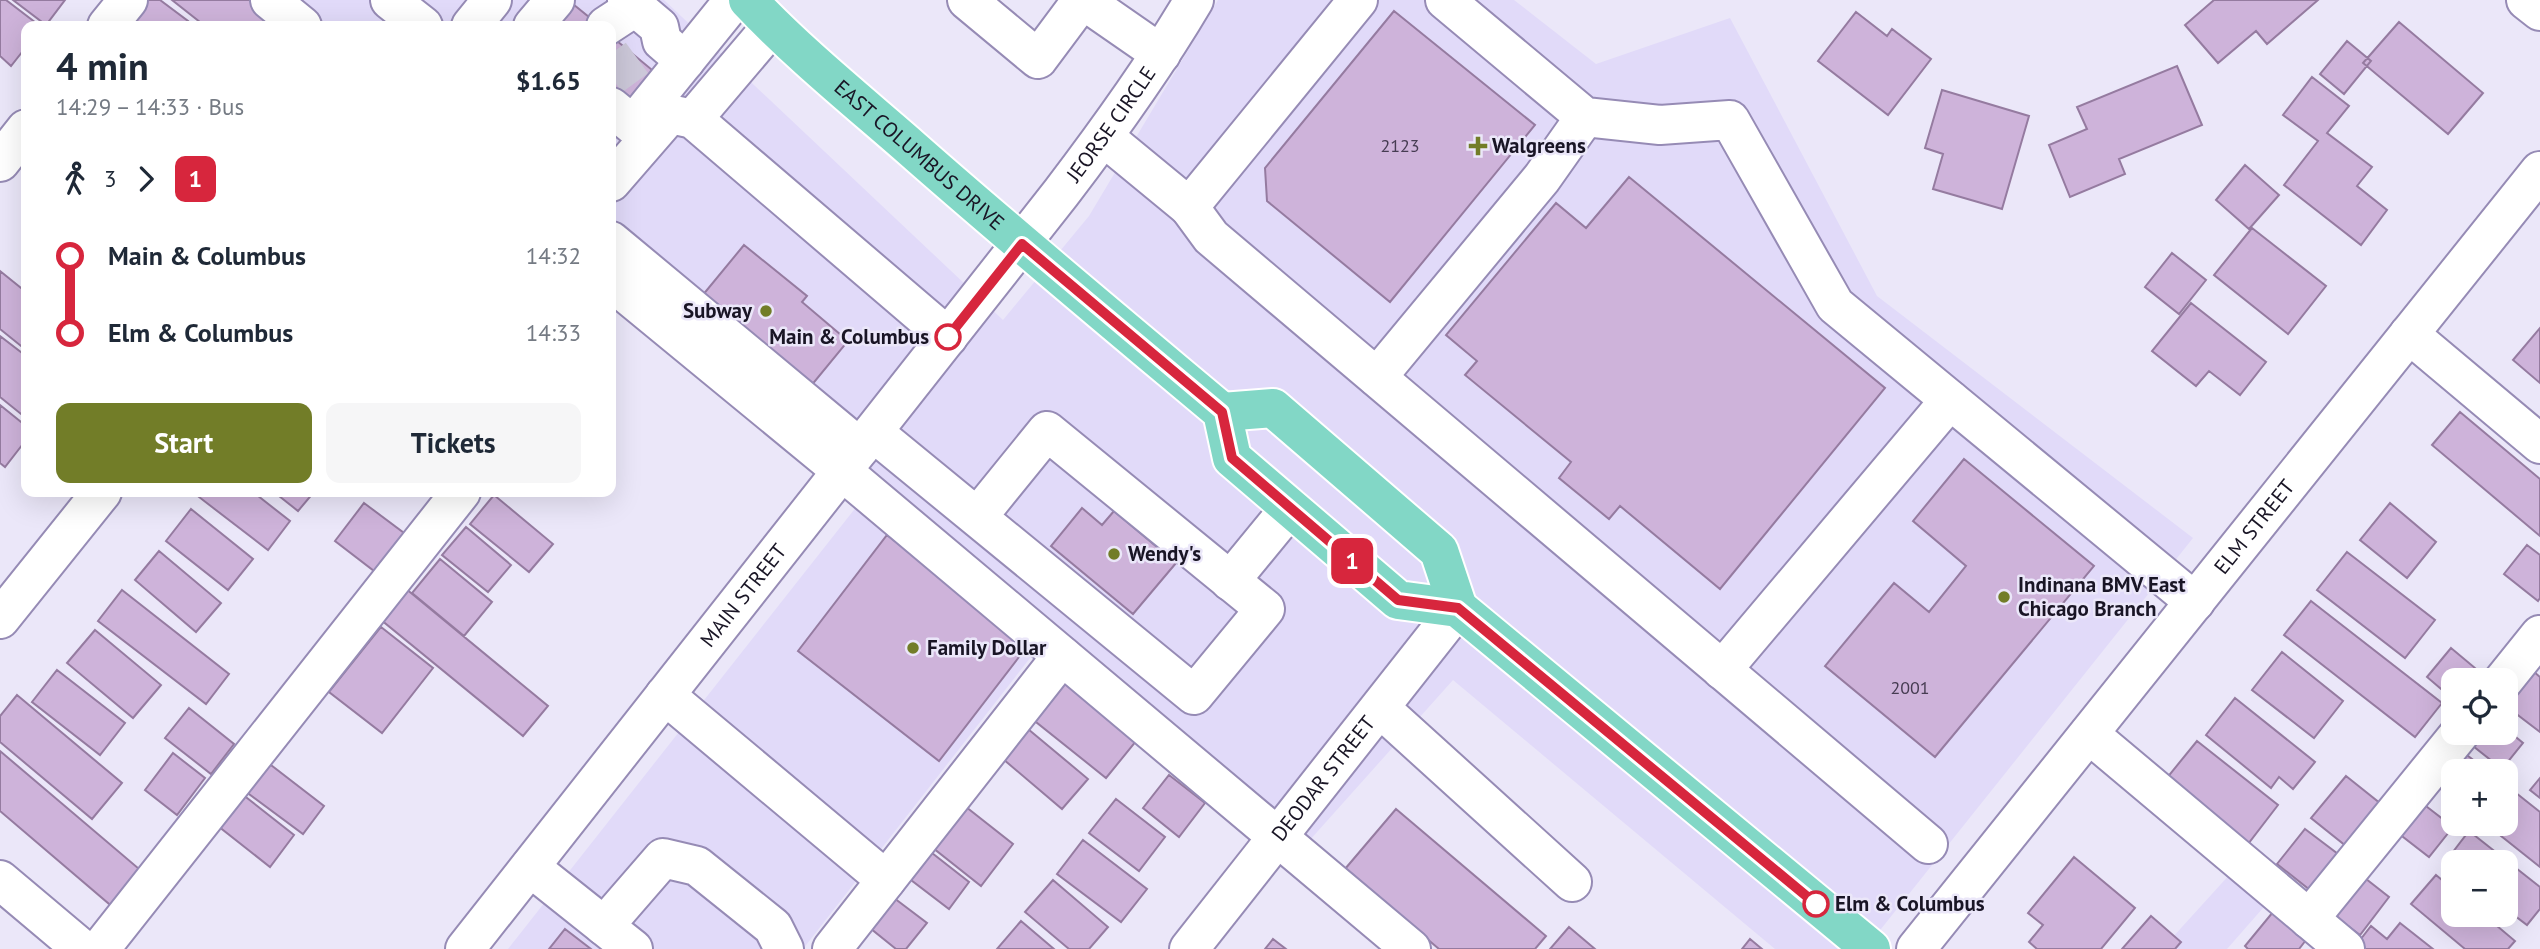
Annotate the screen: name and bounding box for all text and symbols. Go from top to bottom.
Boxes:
text: 4 min [56,41,149,90]
street label: JEORSE CIRCLE [1060,61,1162,188]
text: $1.65 [516,64,581,97]
street label: EAST COLUMBUS DRIVE [829,74,1010,236]
text: 14:29 – 14:33 · Bus [56,92,244,121]
place label: Walgreens [1492,132,1586,159]
house number: 2123 [1380,134,1420,157]
marker: Walgreens [1470,138,1486,154]
icon: walk [56,160,94,198]
icon: forward [127,160,165,198]
text: 1 [189,163,202,194]
text: 3 [104,164,117,193]
text: Main & Columbus [108,239,306,272]
text: 14:32 [526,241,581,270]
place label: Subway [683,297,753,324]
marker: Subway [758,303,774,319]
text: Elm & Columbus [108,316,293,349]
text: 14:33 [526,318,581,347]
place label: Main & Columbus [769,323,929,350]
marker: Main & Columbus [935,324,961,350]
button: Start [56,403,312,483]
button: Tickets [326,403,581,483]
street label: ELM STREET [2208,474,2300,580]
street label: MAIN STREET [694,538,792,652]
line badge: 1 [1329,538,1375,584]
place label: Wendy's [1128,540,1201,567]
text: 1 [1345,545,1359,576]
marker: Wendy's [1106,546,1122,562]
place label: Indinana BMV East Chicago Branch [2018,571,2186,622]
marker: Indinana BMV East Chicago Branch [1996,589,2012,605]
place label: Family Dollar [927,634,1047,661]
marker: Family Dollar [905,640,921,656]
map controls [2441,668,2518,927]
button: locate [2441,668,2518,745]
house number: 2001 [1890,676,1930,699]
street label: DEODAR STREET [1265,710,1381,847]
button: + [2441,759,2518,836]
button: − [2441,850,2518,927]
place label: Elm & Columbus [1835,890,1985,917]
marker: Elm & Columbus [1803,891,1829,917]

